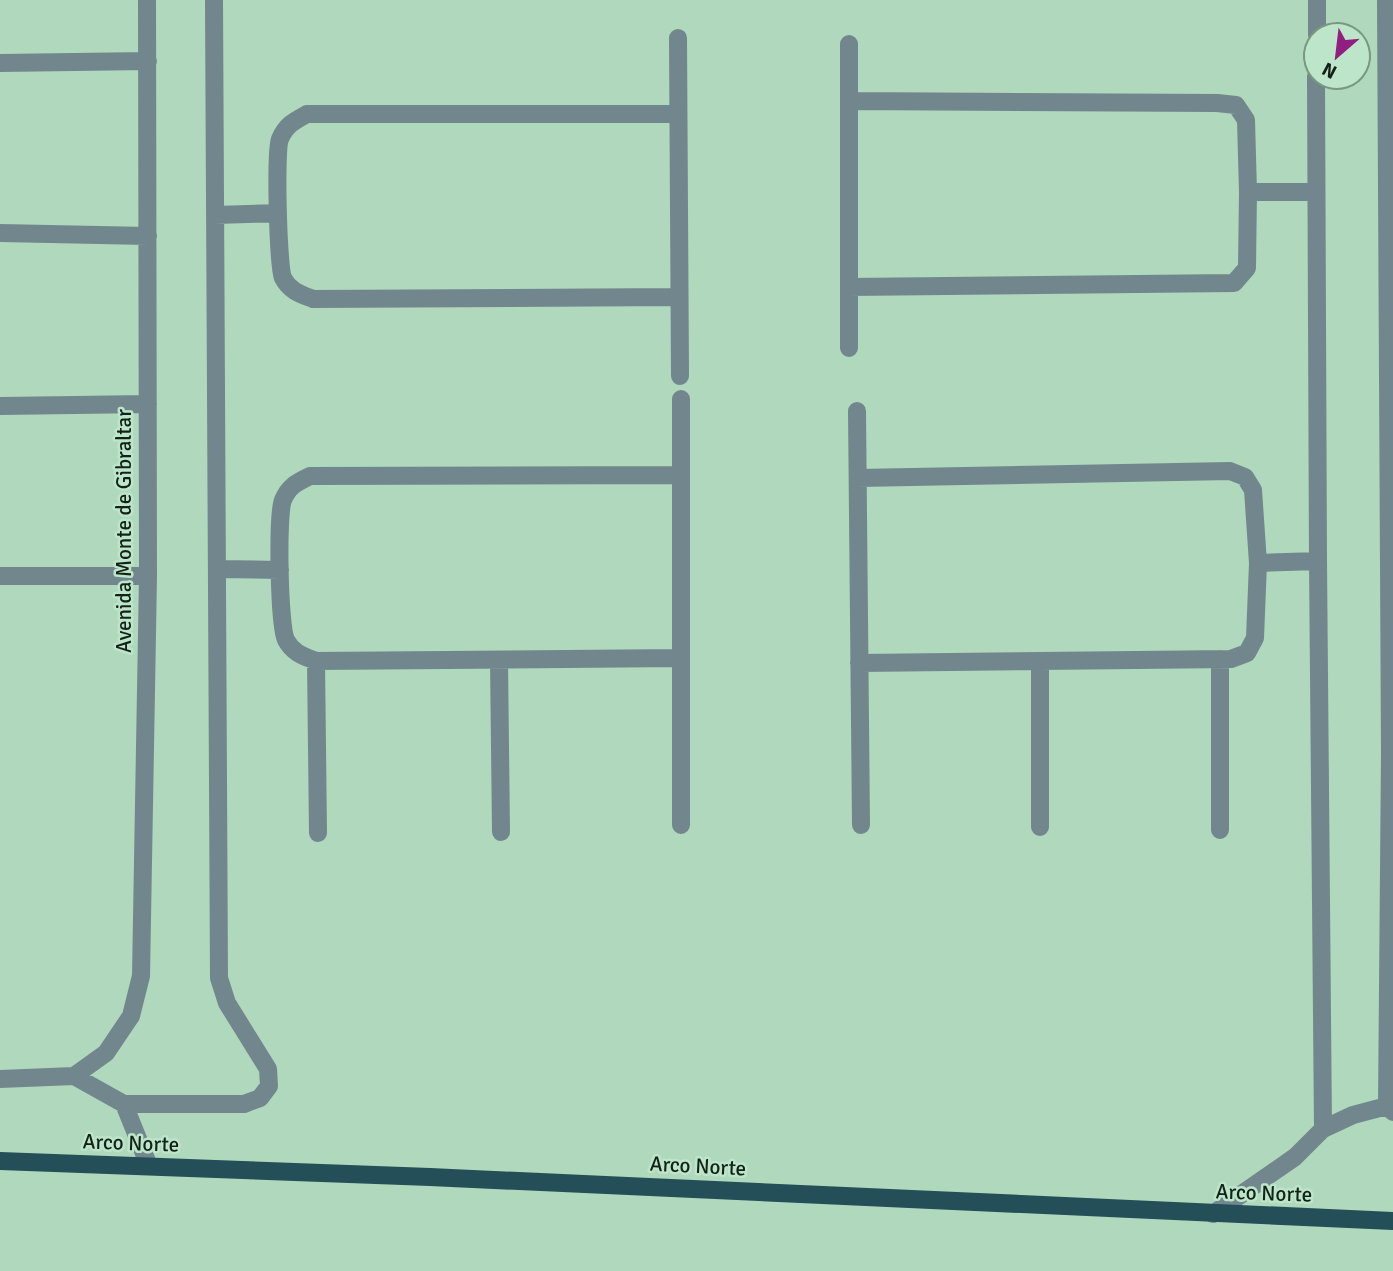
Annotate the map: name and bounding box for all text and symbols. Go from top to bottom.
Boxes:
north arrow [1302,21,1372,91]
text: N [1318,56,1341,84]
street label: Avenida Monte de Gibraltar [111,409,137,653]
street label: Arco Norte [82,1128,180,1158]
street label: Arco Norte [649,1150,747,1182]
street label: Arco Norte [1215,1178,1313,1208]

